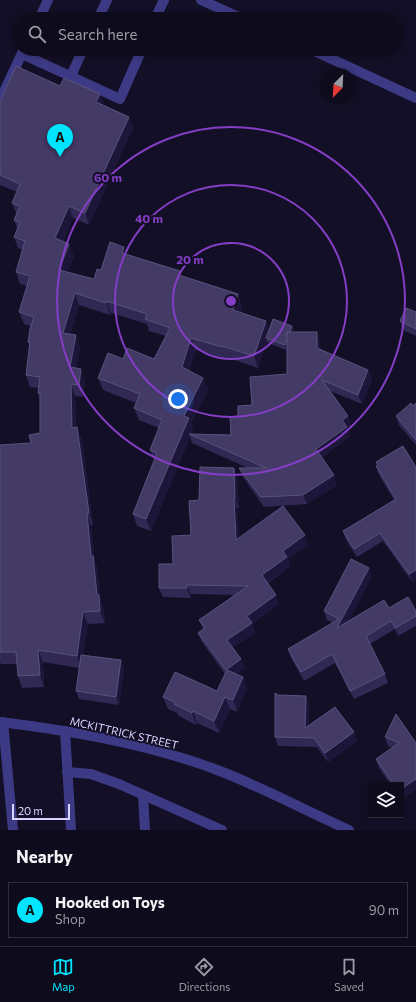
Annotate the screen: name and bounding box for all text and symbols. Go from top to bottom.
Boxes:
search box [12,12,404,56]
icon: search [26,23,48,45]
text: Search here [58,25,137,43]
north arrow [320,68,356,104]
pin: A [47,124,73,157]
text: 60 m [94,170,122,184]
text: 40 m [135,211,163,225]
text: 20 m [176,252,204,266]
centre of rings [224,294,238,308]
your location [168,389,188,409]
street label: MCKITTRICK STREET [69,714,180,751]
map controls [368,782,404,818]
button: layers [368,782,404,818]
scale bar [12,802,70,821]
text: 20 m [18,804,43,817]
text: Nearby [16,846,73,867]
text: Hooked on Toys [55,893,165,911]
text: A [25,902,35,918]
text: 90 m [369,902,399,918]
text: Shop [55,911,86,927]
tab: Map [52,956,75,993]
tab: Directions [179,956,230,993]
tab: Saved [334,956,364,993]

